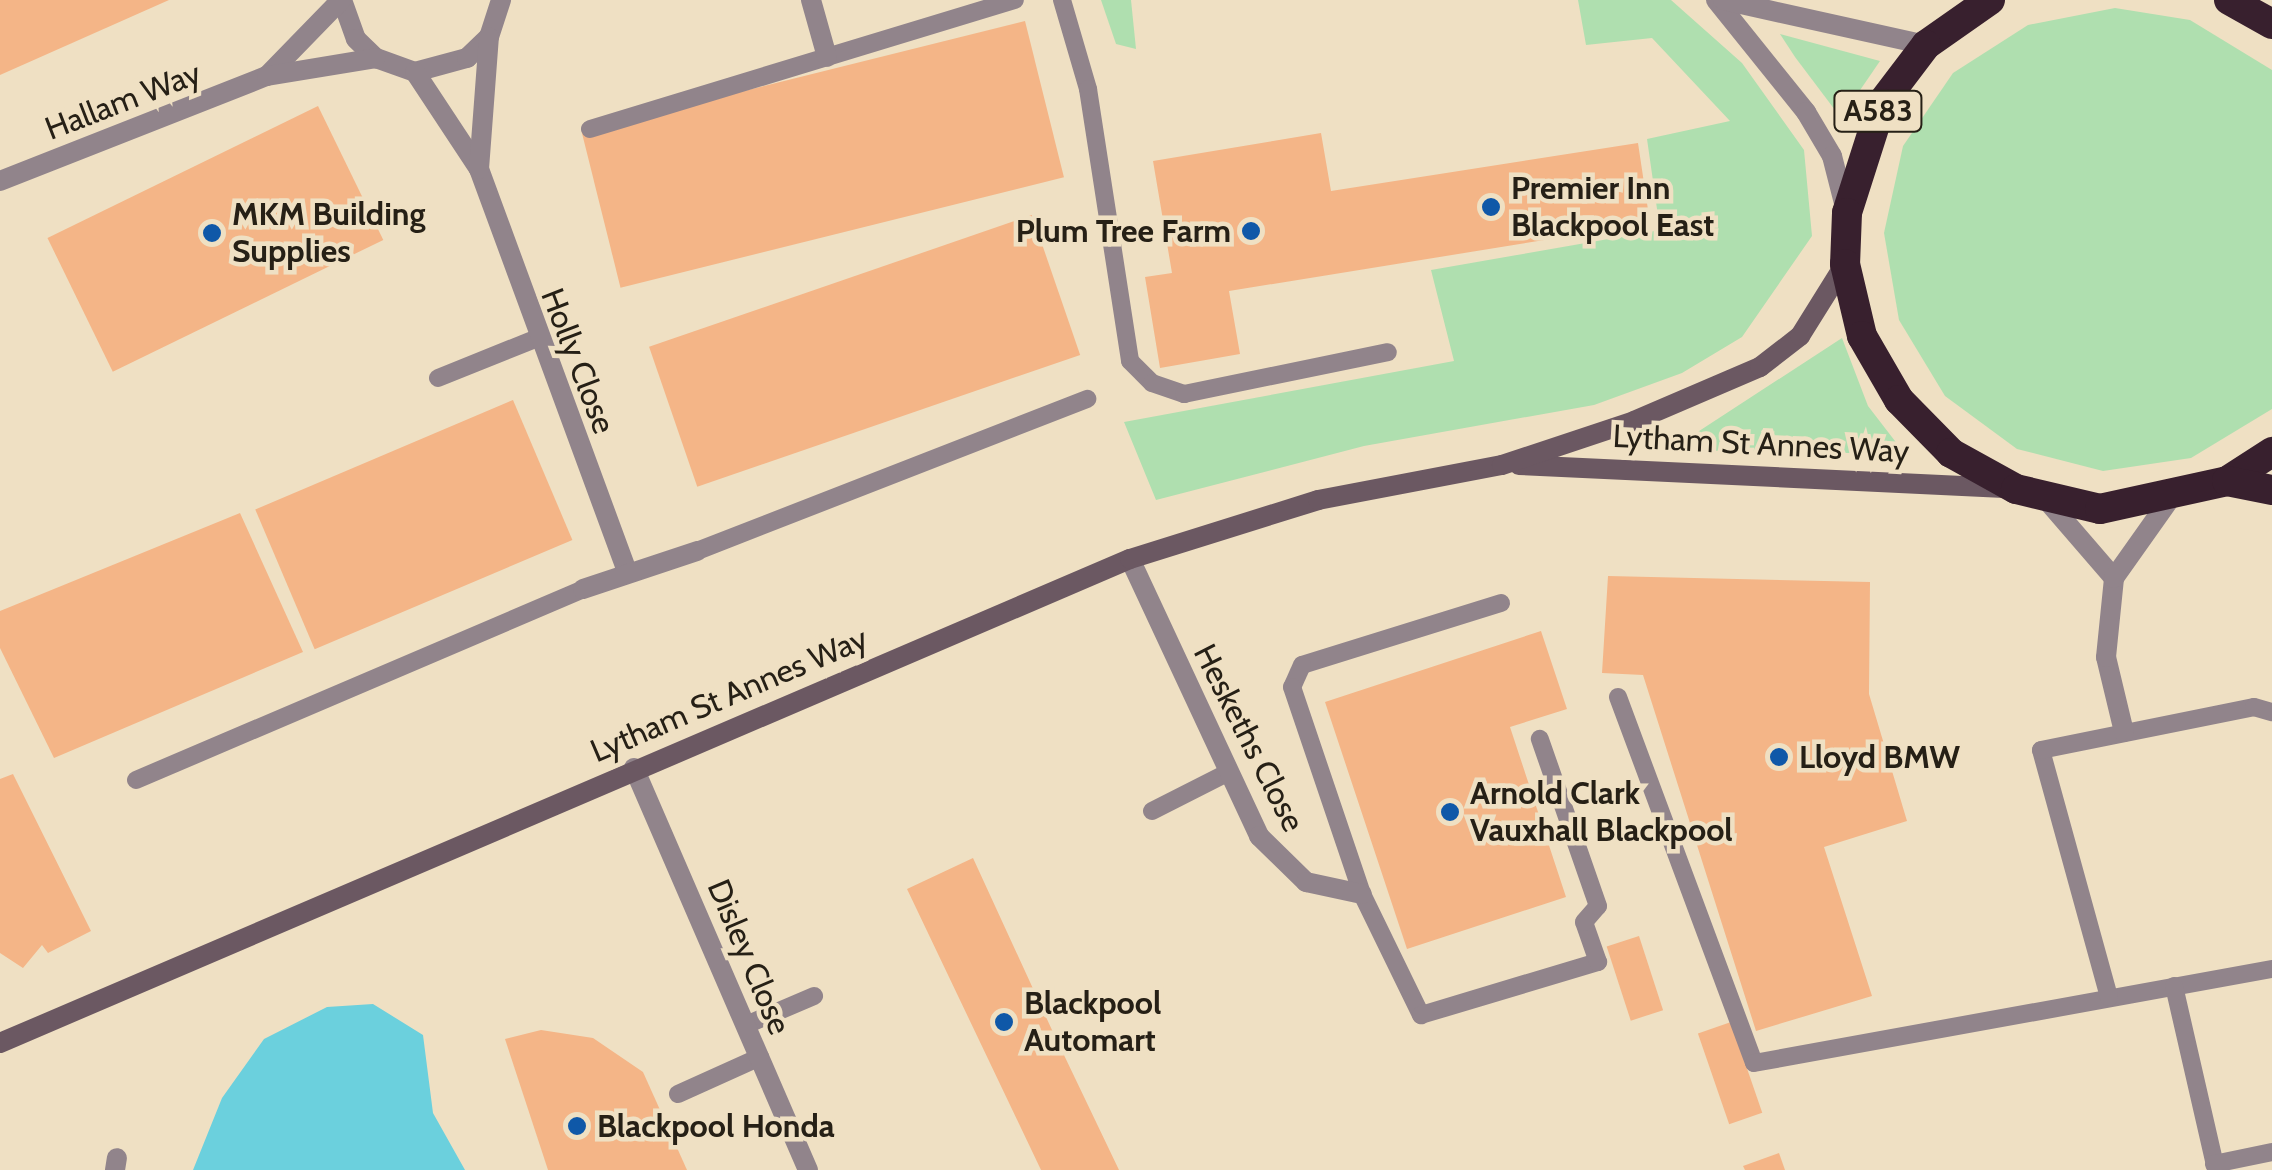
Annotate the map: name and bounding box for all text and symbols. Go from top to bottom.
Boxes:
street label: Hallam Way [40,54,206,148]
road number: A583 [1833,86,1923,136]
place label: Premier Inn Blackpool East [1511,170,1714,245]
place label: MKM Building Supplies [232,196,426,271]
marker: Premier Inn Blackpool East [1480,196,1502,218]
place label: Plum Tree Farm [1016,212,1231,250]
marker: Plum Tree Farm [1240,220,1262,242]
marker: MKM Building Supplies [201,222,223,244]
street label: Holly Close [533,283,623,439]
street label: Lytham St Annes Way [1612,417,1910,471]
street label: Lytham St Annes Way [585,619,873,771]
street label: Heskeths Close [1185,638,1313,838]
place label: Lloyd BMW [1799,738,1960,776]
marker: Lloyd BMW [1768,746,1790,768]
place label: Arnold Clark Vauxhall Blackpool [1470,775,1733,850]
marker: Arnold Clark Vauxhall Blackpool [1439,801,1461,823]
street label: Disley Close [699,874,799,1040]
place label: Blackpool Automart [1024,985,1161,1060]
marker: Blackpool Automart [993,1011,1015,1033]
place label: Blackpool Honda [597,1107,835,1145]
marker: Blackpool Honda [566,1115,588,1137]

